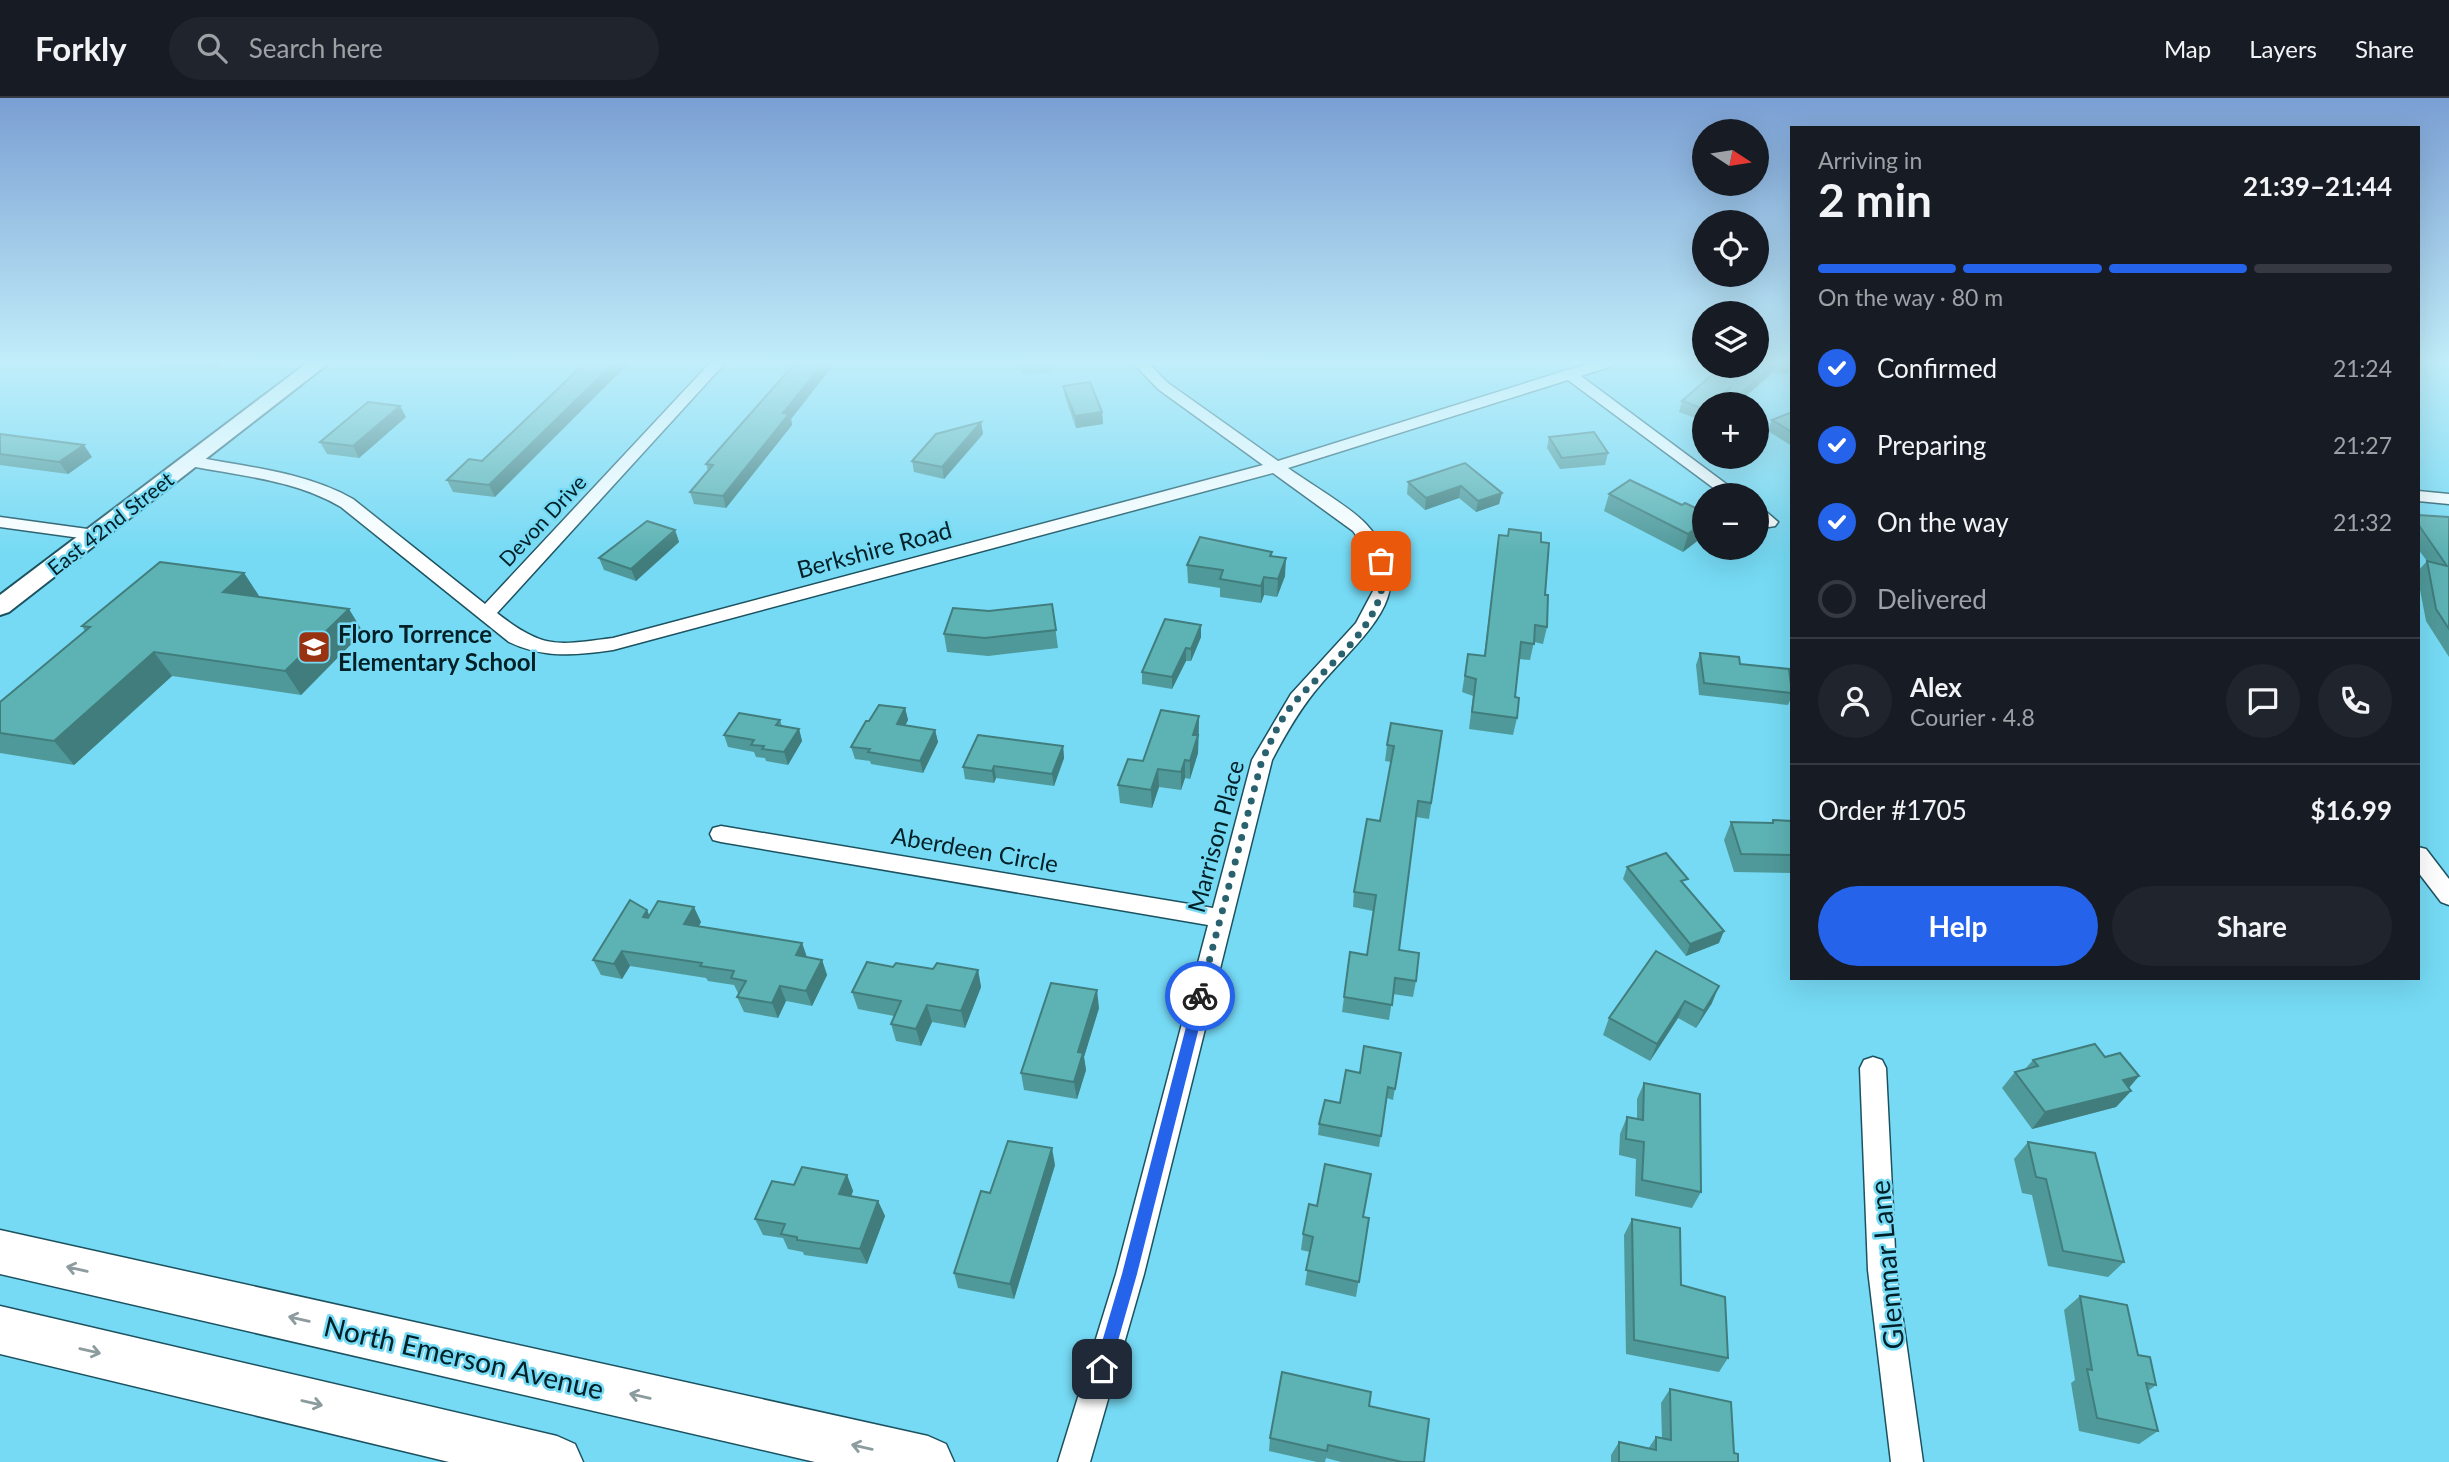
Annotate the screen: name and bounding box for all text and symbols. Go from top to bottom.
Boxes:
search box [169,17,659,80]
text: Forkly [35,28,127,68]
icon: search [193,29,231,67]
text: Search here [249,32,383,64]
text: Map [2164,34,2211,63]
text: Layers [2249,34,2317,63]
text: Share [2355,34,2414,63]
north arrow [1692,119,1769,196]
map controls [1692,119,1769,560]
text: Arriving in [1818,146,1922,174]
text: 21:39–21:44 [2243,170,2392,202]
text: 2 min [1818,172,1932,227]
button: locate [1692,210,1769,287]
text: On the way · 80 m [1818,283,2003,311]
button: layers [1692,301,1769,378]
icon: check [1818,349,1856,387]
text: Confirmed [1877,352,1997,384]
text: 21:24 [2333,354,2392,382]
button: + [1692,392,1769,469]
icon: check [1818,426,1856,464]
text: Preparing [1877,429,1986,461]
text: 21:27 [2333,431,2392,459]
street label: East 42nd Street [42,466,178,580]
street label: Devon Drive [493,469,591,571]
button: − [1692,483,1769,560]
icon: check [1818,503,1856,541]
text: On the way [1877,506,2009,538]
text: 21:32 [2333,508,2392,536]
street label: Berkshire Road [794,514,954,584]
pin [1351,531,1411,591]
icon: bag [1362,542,1400,580]
text: Delivered [1877,583,1987,615]
place label: Floro Torrence Elementary School [338,619,537,676]
school or university icon: Floro Torrence Elementary School [295,628,333,666]
button: person [1818,664,1892,738]
button: chat [2226,664,2300,738]
button: phone [2318,664,2392,738]
text: Alex [1910,671,1962,703]
text: Courier · 4.8 [1910,703,2035,731]
street label: Marrison Place [1181,757,1249,915]
text: Order #1705 [1818,794,1967,826]
text: $16.99 [2310,794,2392,826]
street label: Aberdeen Circle [889,820,1061,878]
button: Help [1818,886,2098,966]
button: Share [2112,886,2392,966]
courier [1165,961,1235,1031]
icon: bike [1181,977,1219,1015]
street label: Glenmar Lane [1862,1179,1910,1351]
one-way arrow [66,1262,89,1275]
street label: North Emerson Avenue [321,1308,607,1406]
one-way arrow [288,1312,311,1326]
pin [1072,1339,1132,1399]
one-way arrow [78,1345,101,1358]
icon: home [1083,1350,1121,1388]
one-way arrow [629,1389,652,1403]
one-way arrow [300,1397,323,1411]
one-way arrow [851,1440,874,1453]

